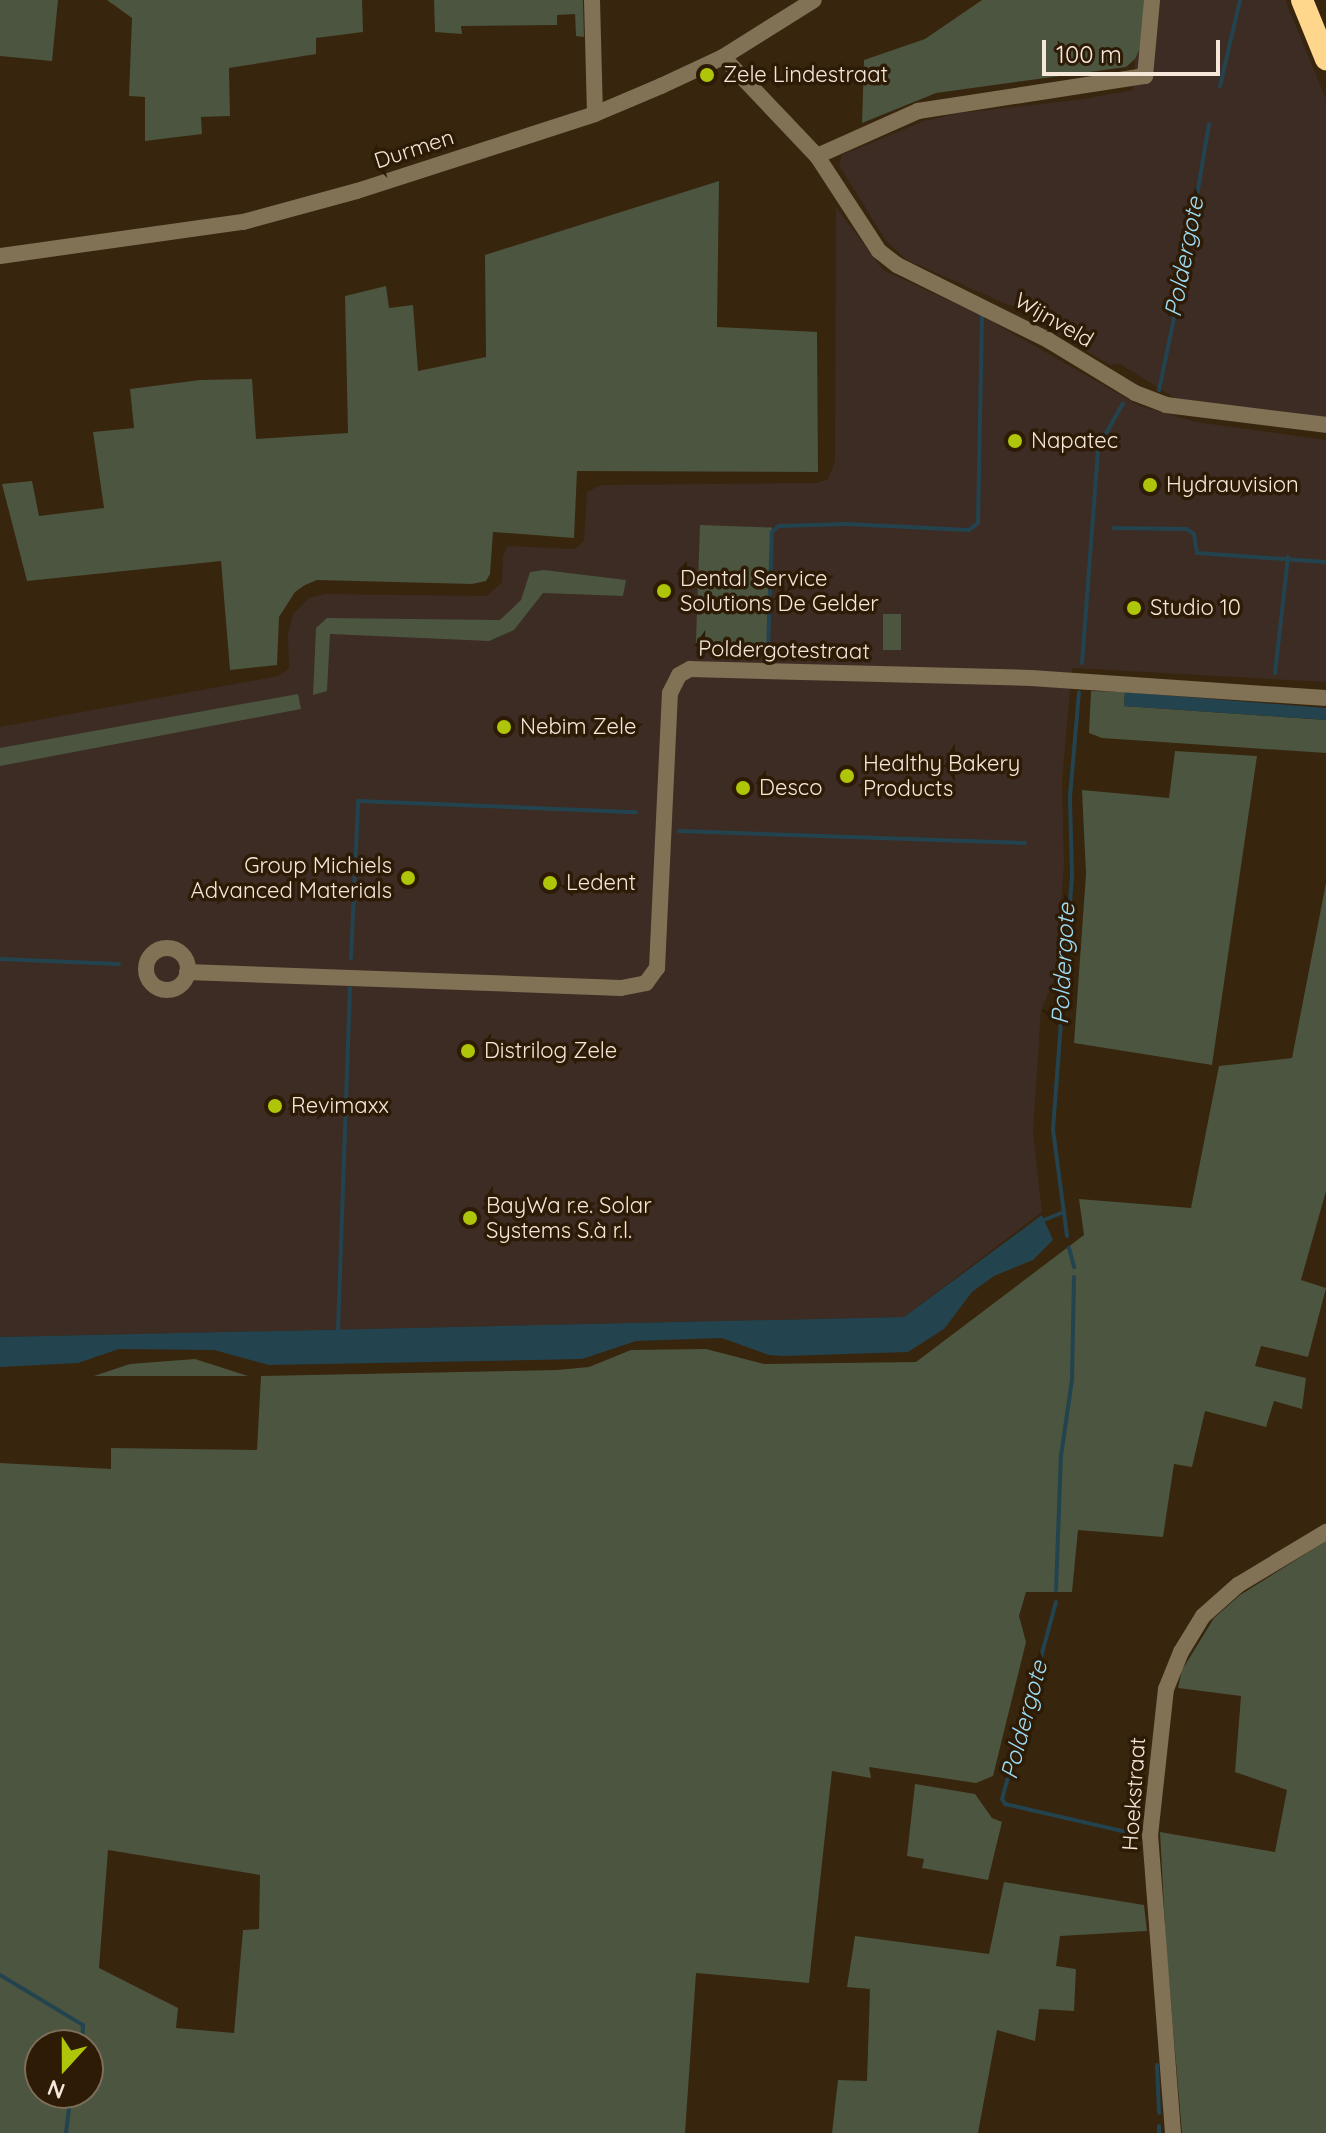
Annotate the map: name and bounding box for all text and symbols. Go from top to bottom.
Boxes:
scale bar [1046,24,1224,74]
text: 100 m [1056,39,1122,69]
place label: Zele Lindestraat [723,62,888,88]
marker: Zele Lindestraat [698,66,716,84]
street label: Durmen [371,124,457,174]
water label: Poldergote [1158,195,1210,319]
street label: Wijnveld [1010,287,1098,353]
place label: Napatec [1031,428,1118,454]
marker: Napatec [1006,432,1024,450]
place label: Hydrauvision [1166,472,1299,498]
marker: Hydrauvision [1141,476,1159,494]
place label: Dental Service Solutions De Gelder [680,565,879,616]
marker: Dental Service Solutions De Gelder [655,582,673,600]
place label: Studio 10 [1150,595,1241,621]
marker: Studio 10 [1125,599,1143,617]
street label: Poldergotestraat [698,635,870,665]
place label: Nebim Zele [520,714,636,740]
marker: Nebim Zele [495,718,513,736]
place label: Healthy Bakery Products [863,750,1020,802]
marker: Healthy Bakery Products [838,767,856,785]
place label: Desco [759,775,822,801]
marker: Desco [734,779,752,797]
place label: Group Michiels Advanced Materials [190,852,392,904]
marker: Group Michiels Advanced Materials [399,869,417,887]
place label: Ledent [566,870,636,896]
marker: Ledent [541,874,559,892]
water label: Poldergote [1045,903,1081,1025]
place label: Distrilog Zele [484,1038,617,1064]
marker: Distrilog Zele [459,1042,477,1060]
place label: Revimaxx [291,1093,389,1119]
marker: Revimaxx [266,1097,284,1115]
place label: BayWa r.e. Solar Systems S.à r.l. [486,1192,652,1244]
marker: BayWa r.e. Solar Systems S.à r.l. [461,1209,479,1227]
water label: Poldergote [994,1658,1054,1782]
street label: Hoekstraat [1117,1736,1151,1852]
north arrow [24,2029,104,2109]
text: N [44,2074,69,2106]

